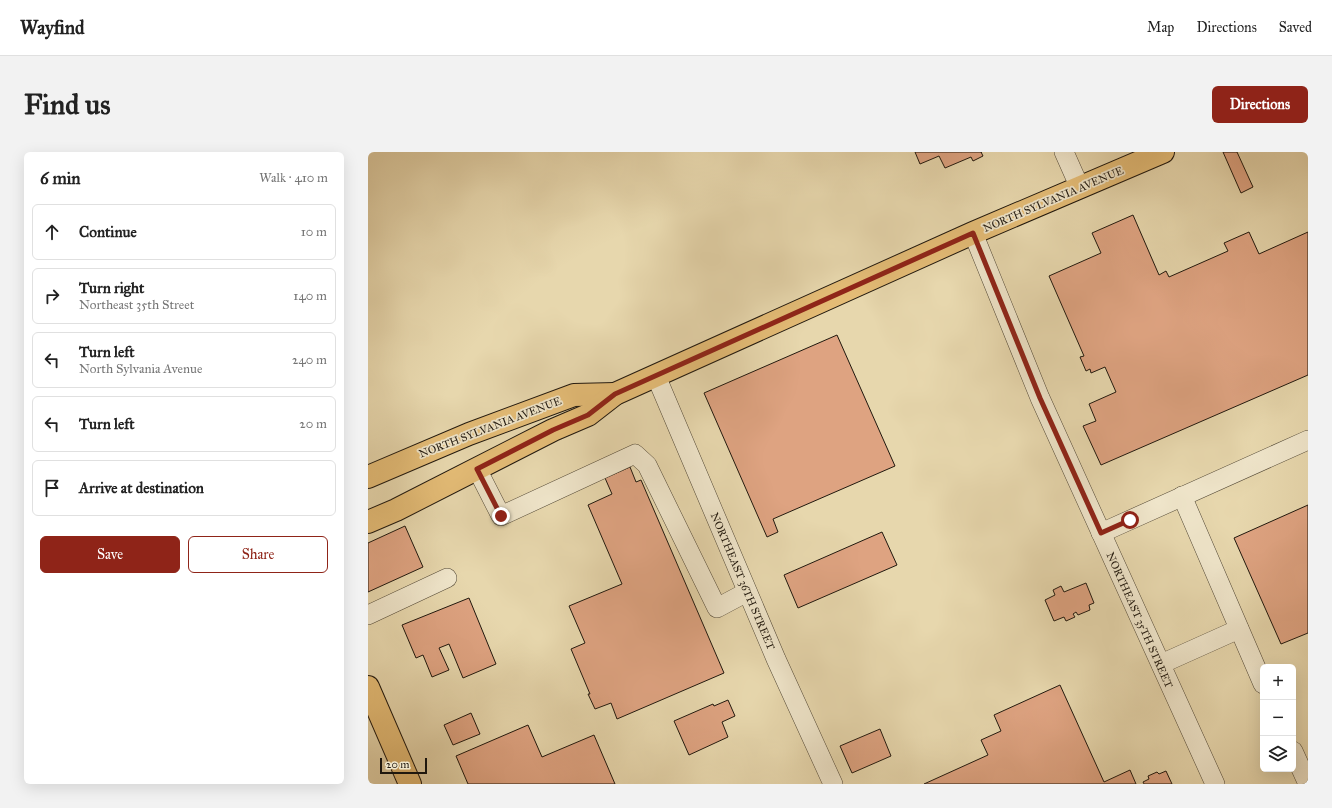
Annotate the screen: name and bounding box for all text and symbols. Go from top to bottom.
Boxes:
text: Wayfind [20,16,85,39]
text: Map [1147,19,1174,36]
text: Directions [1196,19,1257,36]
text: Saved [1279,19,1312,36]
button: Directions [1212,86,1308,123]
text: Find us [24,87,110,122]
street label: NORTH SYLVANIA AVENUE [981,164,1125,235]
text: 6 min [40,168,81,189]
text: Walk · 410 m [259,170,328,186]
icon: ahead [41,221,63,243]
text: Continue [79,223,137,241]
text: 10 m [301,224,327,240]
text: Turn right [79,279,144,297]
icon: right [41,285,63,307]
text: 140 m [293,288,327,304]
text: Northeast 35th Street [79,297,194,313]
text: Turn left [79,343,135,361]
icon: left [41,349,63,371]
text: 240 m [292,352,327,368]
text: North Sylvania Avenue [79,361,202,377]
street label: NORTH SYLVANIA AVENUE [417,394,563,461]
icon: left [41,413,63,435]
text: Turn left [79,415,135,433]
text: 20 m [299,416,327,432]
icon: arrive [41,477,63,499]
text: Arrive at destination [79,479,204,497]
route end [492,507,510,525]
street label: NORTHEAST 36TH STREET [708,511,778,652]
route start [1121,511,1139,529]
button: Save [40,536,180,573]
button: Share [188,536,328,573]
street label: NORTHEAST 35TH STREET [1104,550,1176,691]
map controls [1260,664,1296,772]
button: + [1260,664,1296,700]
button: − [1260,700,1296,736]
button: layers [1260,736,1296,772]
scale bar [380,756,427,775]
text: 20 m [386,758,409,771]

